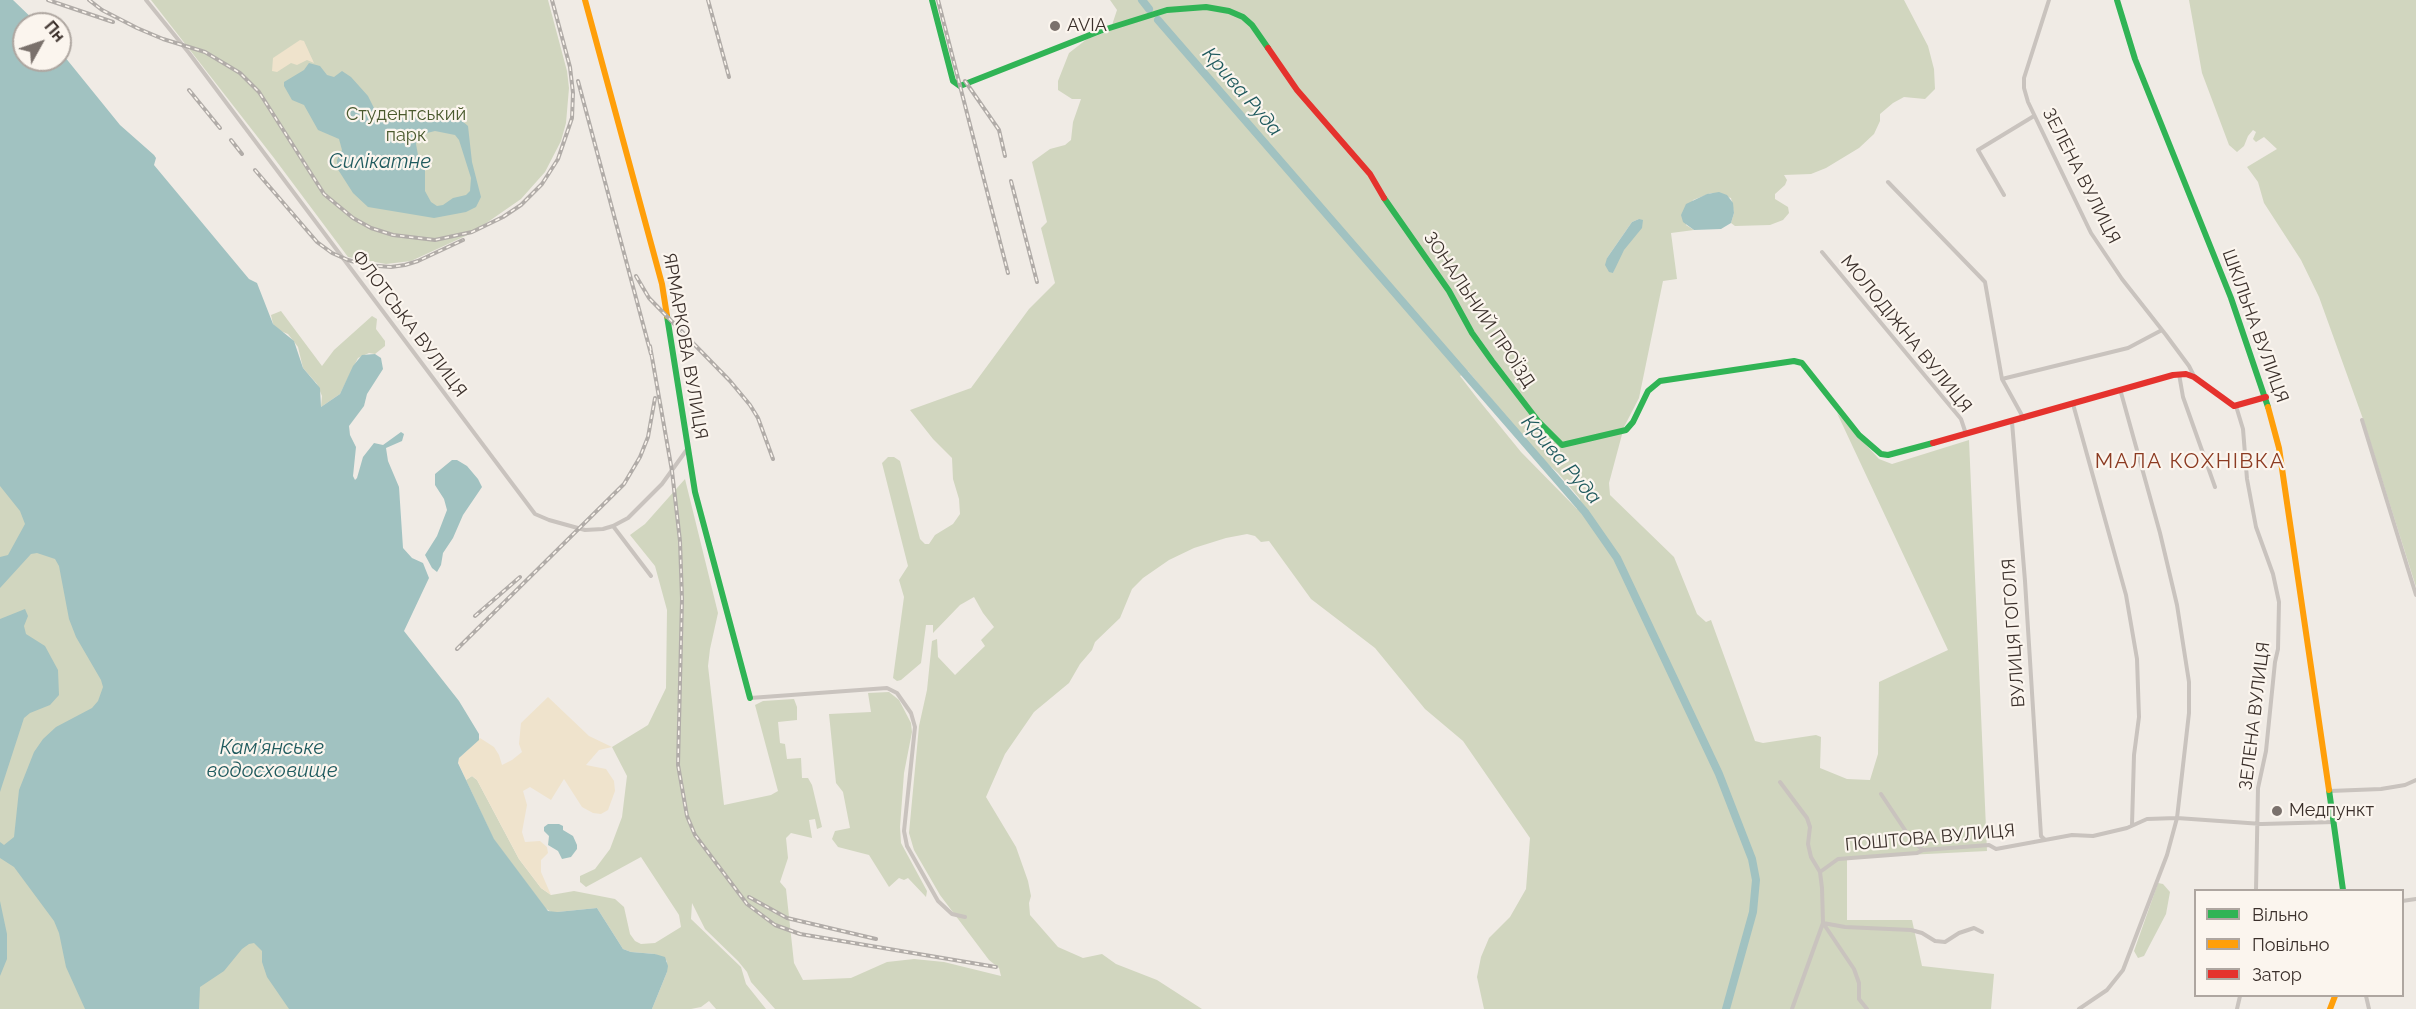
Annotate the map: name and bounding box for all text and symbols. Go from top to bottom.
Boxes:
north arrow [12,12,72,72]
place label: AVIA [1067,15,1107,37]
text: Пн [41,17,69,46]
marker: AVIA [1048,19,1062,33]
water label: Крива Руда [1197,43,1287,141]
park label: Студентський парк [346,104,466,146]
street label: ЗЕЛЕНА ВУЛИЦЯ [2037,105,2125,247]
water label: Силікатне [329,150,431,174]
street label: ЗОНАЛЬНИЙ ПРОЇЗД [1419,228,1539,392]
street label: ШКІЛЬНА ВУЛИЦЯ [2217,246,2293,406]
street label: ФЛОТСЬКА ВУЛИЦЯ [347,247,471,401]
street label: ЯРМАРКОВА ВУЛИЦЯ [658,251,712,441]
street label: МОЛОДІЖНА ВУЛИЦЯ [1836,251,1976,417]
water label: Крива Руда [1516,411,1606,509]
district label: МАЛА КОХНІВКА [2095,449,2285,475]
street label: ВУЛИЦЯ ГОГОЛЯ [1998,558,2030,708]
street label: ЗЕЛЕНА ВУЛИЦЯ [2235,641,2275,791]
water label: Кам'янське водосховище [206,736,338,783]
place label: Медпункт [2289,800,2374,822]
marker: Медпункт [2270,804,2284,818]
street label: ПОШТОВА ВУЛИЦЯ [1844,820,2016,856]
legend [2194,889,2404,997]
text: Вільно [2252,904,2308,925]
text: Повільно [2252,934,2329,955]
text: Затор [2252,964,2302,985]

